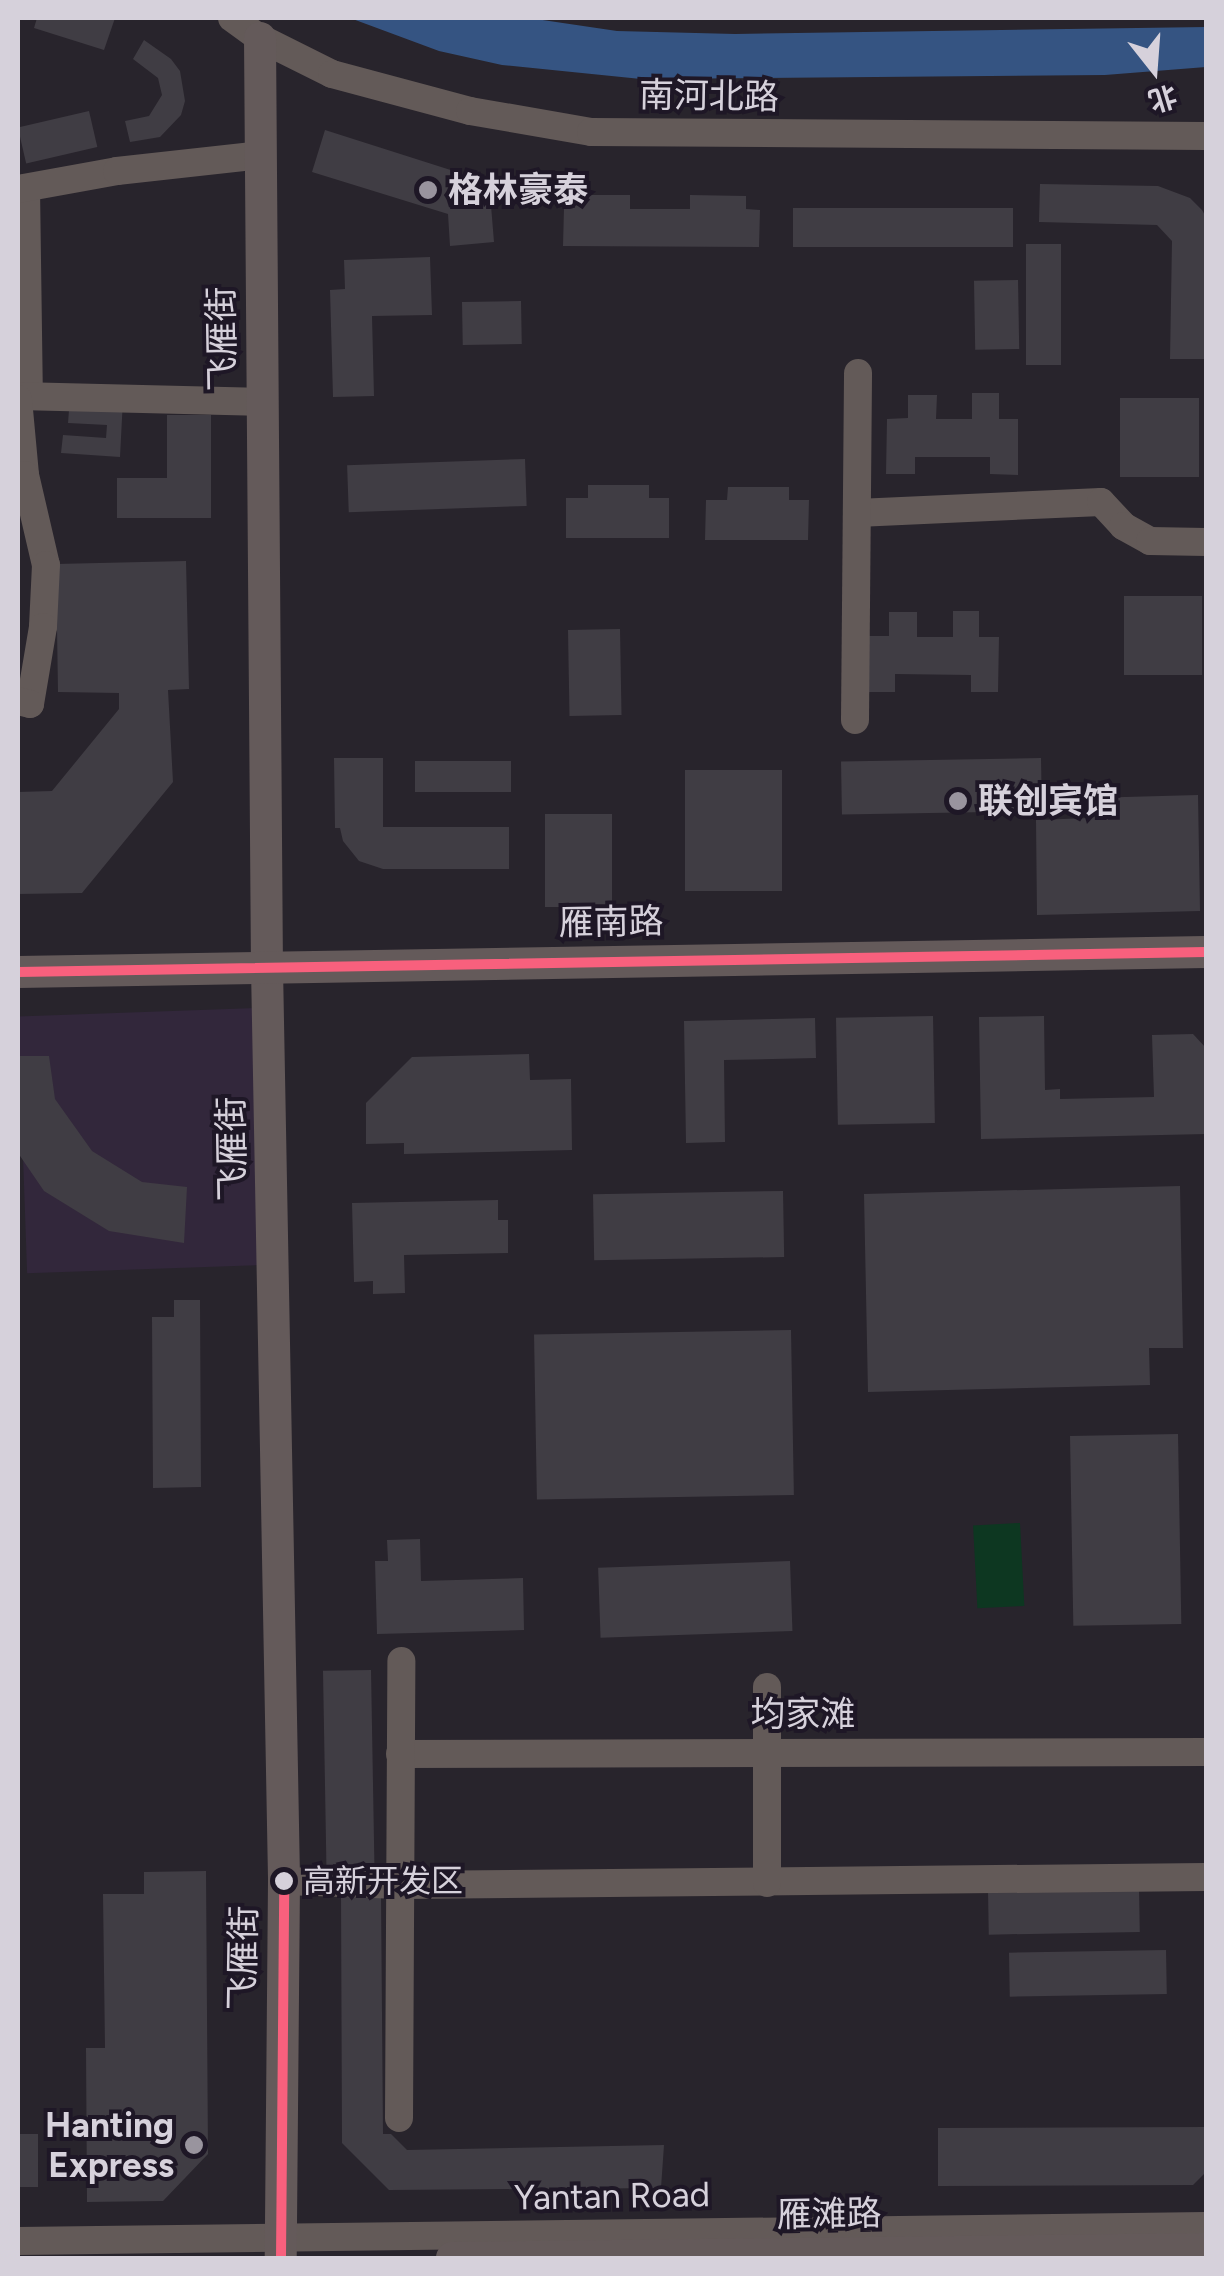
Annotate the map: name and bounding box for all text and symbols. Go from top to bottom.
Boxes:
north arrow [1104,20,1204,120]
street label: 南河北路 [639,74,779,118]
text: 北 [1144,78,1181,119]
place label: 格林豪泰 [448,169,588,211]
marker: 格林豪泰 [417,179,439,201]
street label: 飞雁街 [200,286,244,392]
place label: 联创宾馆 [978,780,1118,822]
marker: 联创宾馆 [947,790,969,812]
street label: 雁南路 [558,900,664,944]
street label: 飞雁街 [210,1096,254,1202]
street label: 均家滩 [751,1693,855,1735]
place label: 高新开发区 [303,1862,463,1900]
marker: 高新开发区 [274,1871,294,1891]
street label: 飞雁街 [221,1905,265,2011]
place label: Hanting Express [45,2104,174,2186]
marker: Hanting Express [183,2134,205,2156]
street label: Yantan Road [514,2173,710,2219]
street label: 雁滩路 [776,2192,882,2236]

